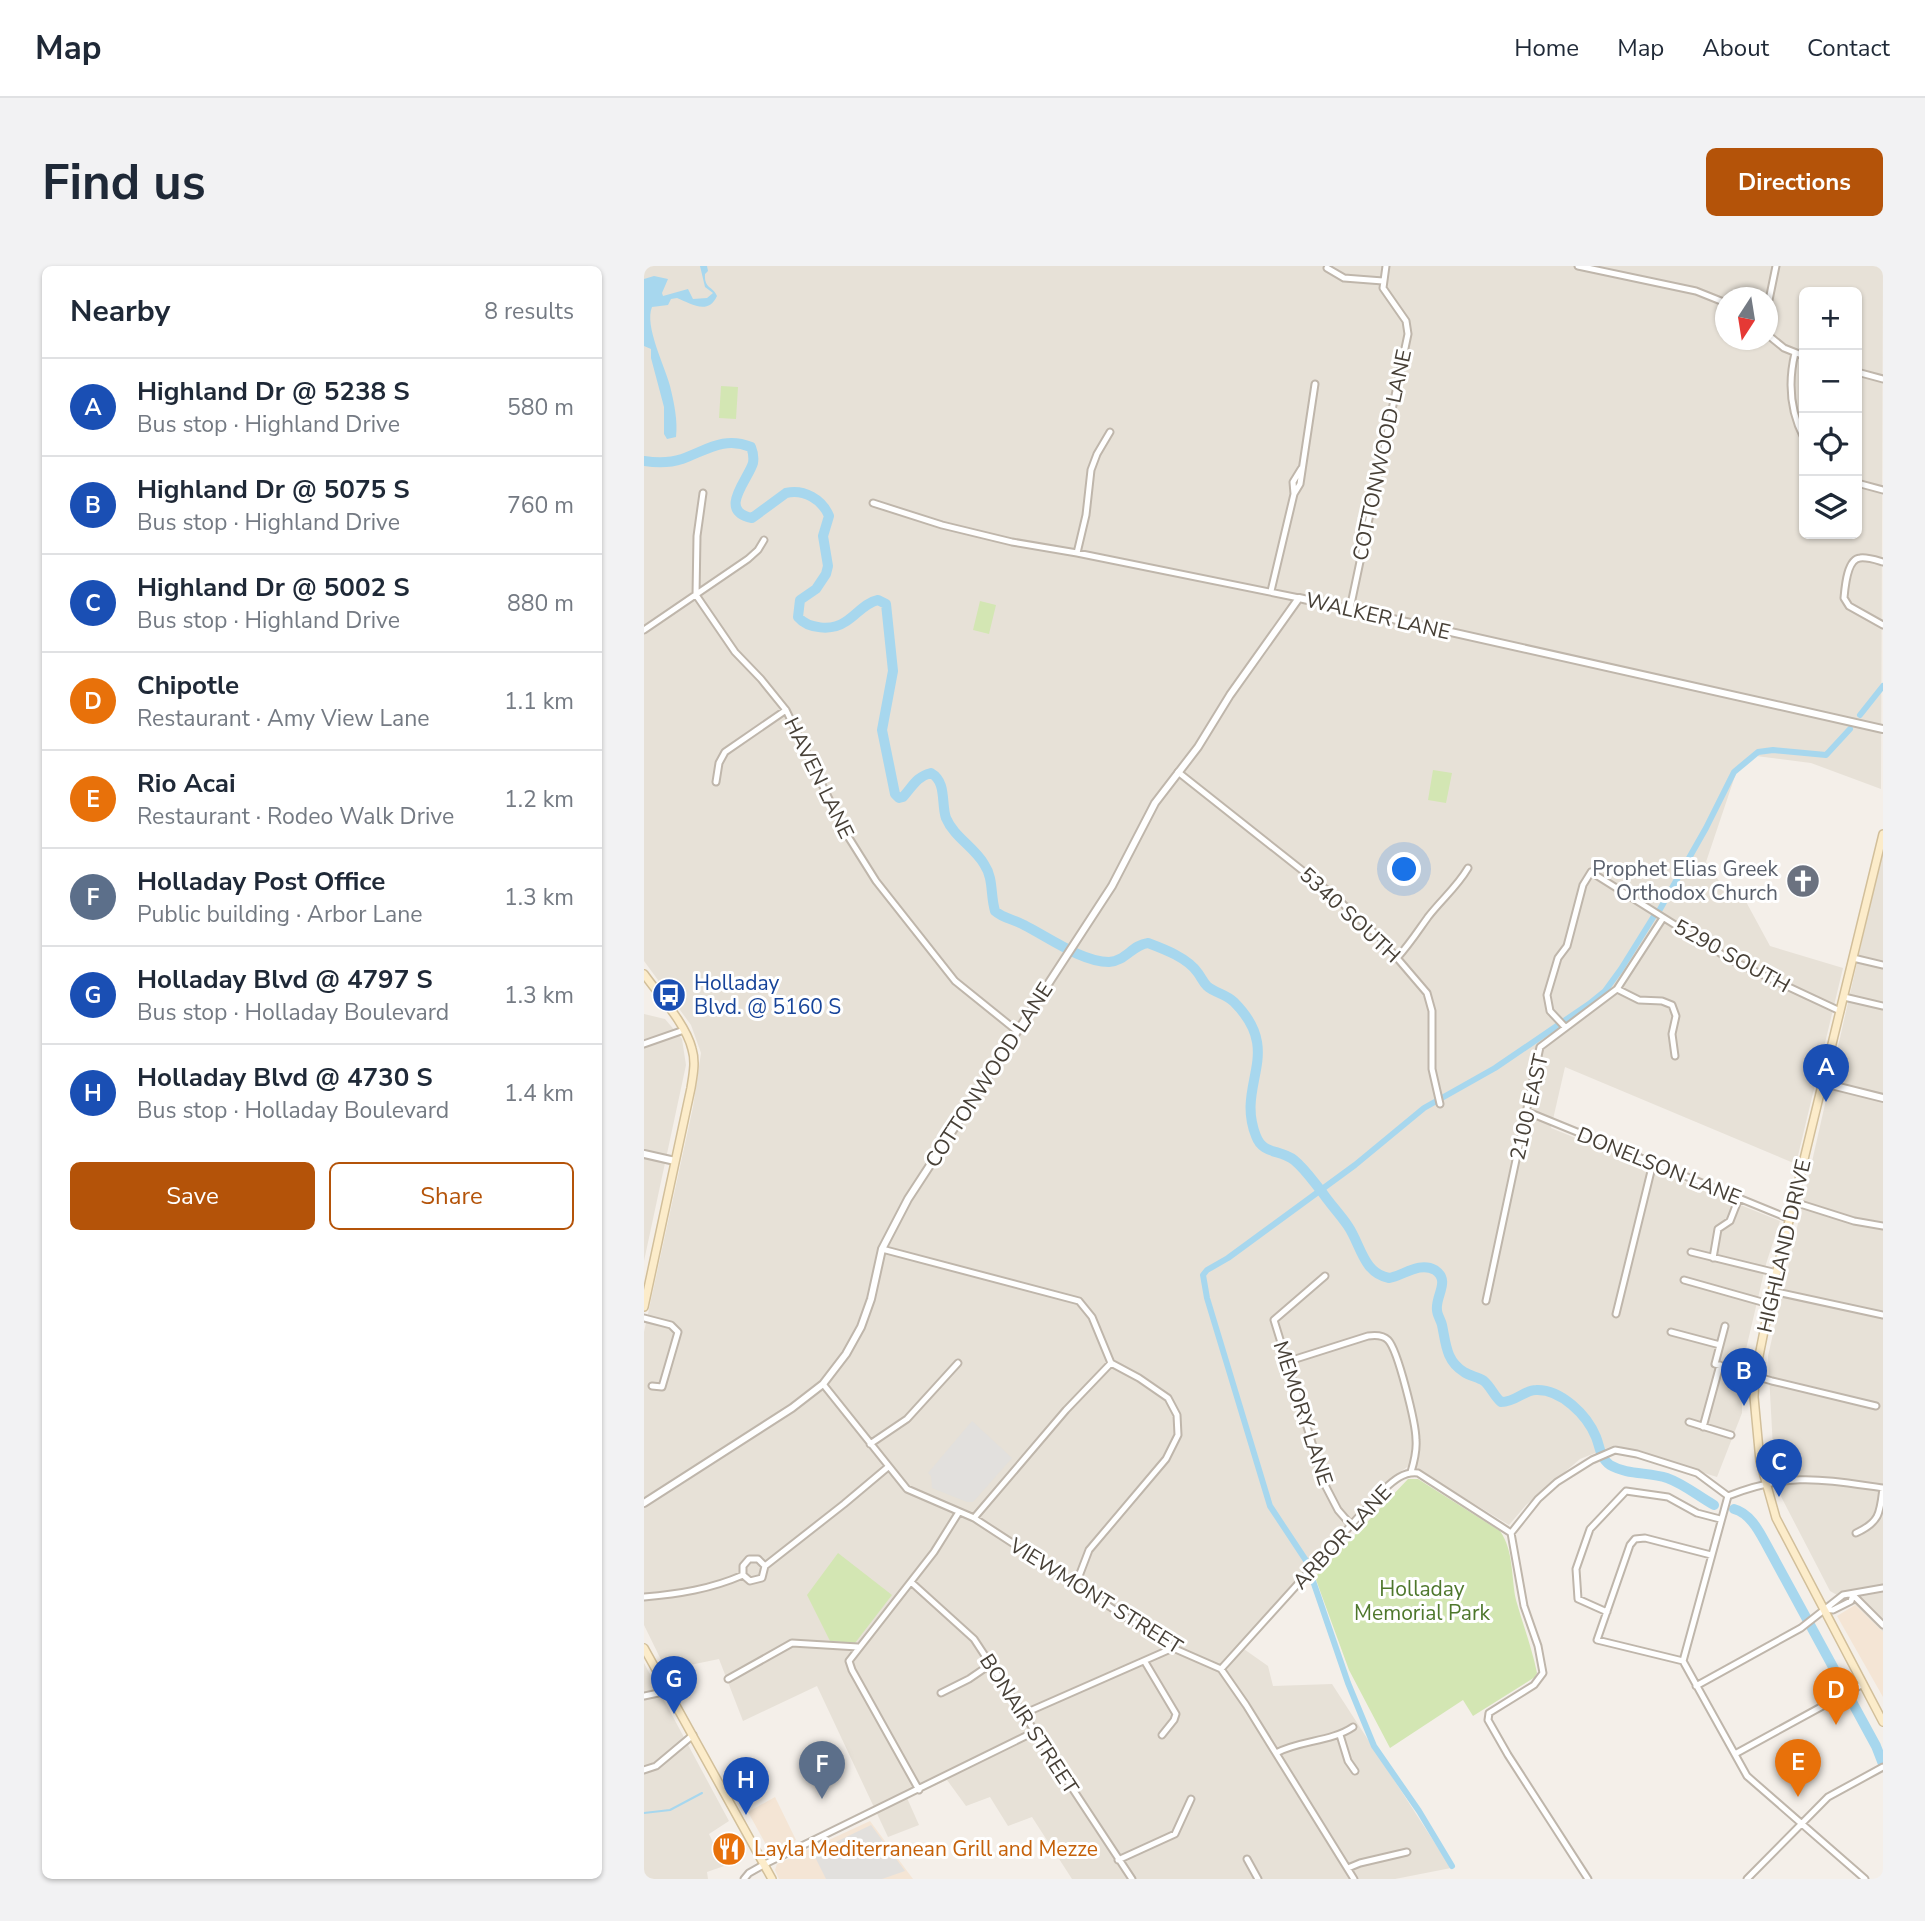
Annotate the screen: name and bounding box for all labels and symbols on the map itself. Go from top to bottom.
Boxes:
north arrow [1715,287,1778,350]
street label: COTTONWOOD LANE [1346,347,1418,563]
street label: WALKER LANE [1303,586,1453,646]
street label: HAVEN LANE [778,713,860,843]
your location [1387,852,1421,886]
place label: Prophet Elias Greek Orthodox Church [1592,855,1778,907]
street label: 5340 SOUTH [1293,861,1407,969]
church icon: Prophet Elias Greek Orthodox Church [1784,862,1822,900]
street label: 5290 SOUTH [1669,913,1795,999]
place label: Holladay Blvd. @ 5160 S [694,969,841,1021]
bus stop icon: Holladay Blvd. @ 5160 S [650,976,688,1014]
street label: COTTONWOOD LANE [919,977,1059,1173]
pin: A [1803,1044,1849,1102]
street label: 2100 EAST [1503,1051,1555,1163]
street label: DONELSON LANE [1573,1120,1745,1212]
street label: HIGHLAND DRIVE [1750,1157,1818,1335]
street label: MEMORY LANE [1266,1337,1340,1489]
pin: B [1721,1348,1767,1406]
pin: C [1756,1439,1802,1497]
street label: ARBOR LANE [1286,1479,1398,1595]
street label: VIEWMONT STREET [1003,1531,1188,1661]
park label: Holladay Memorial Park [1354,1575,1490,1627]
street label: BONAIR STREET [973,1648,1085,1800]
pin: G [651,1656,697,1714]
pin: D [1813,1667,1859,1725]
pin: E [1775,1739,1821,1797]
pin: F [799,1741,845,1799]
pin: H [723,1757,769,1815]
restaurant icon: Layla Mediterranean Grill and Mezze [710,1830,748,1868]
place label: Layla Mediterranean Grill and Mezze [754,1835,1098,1863]

